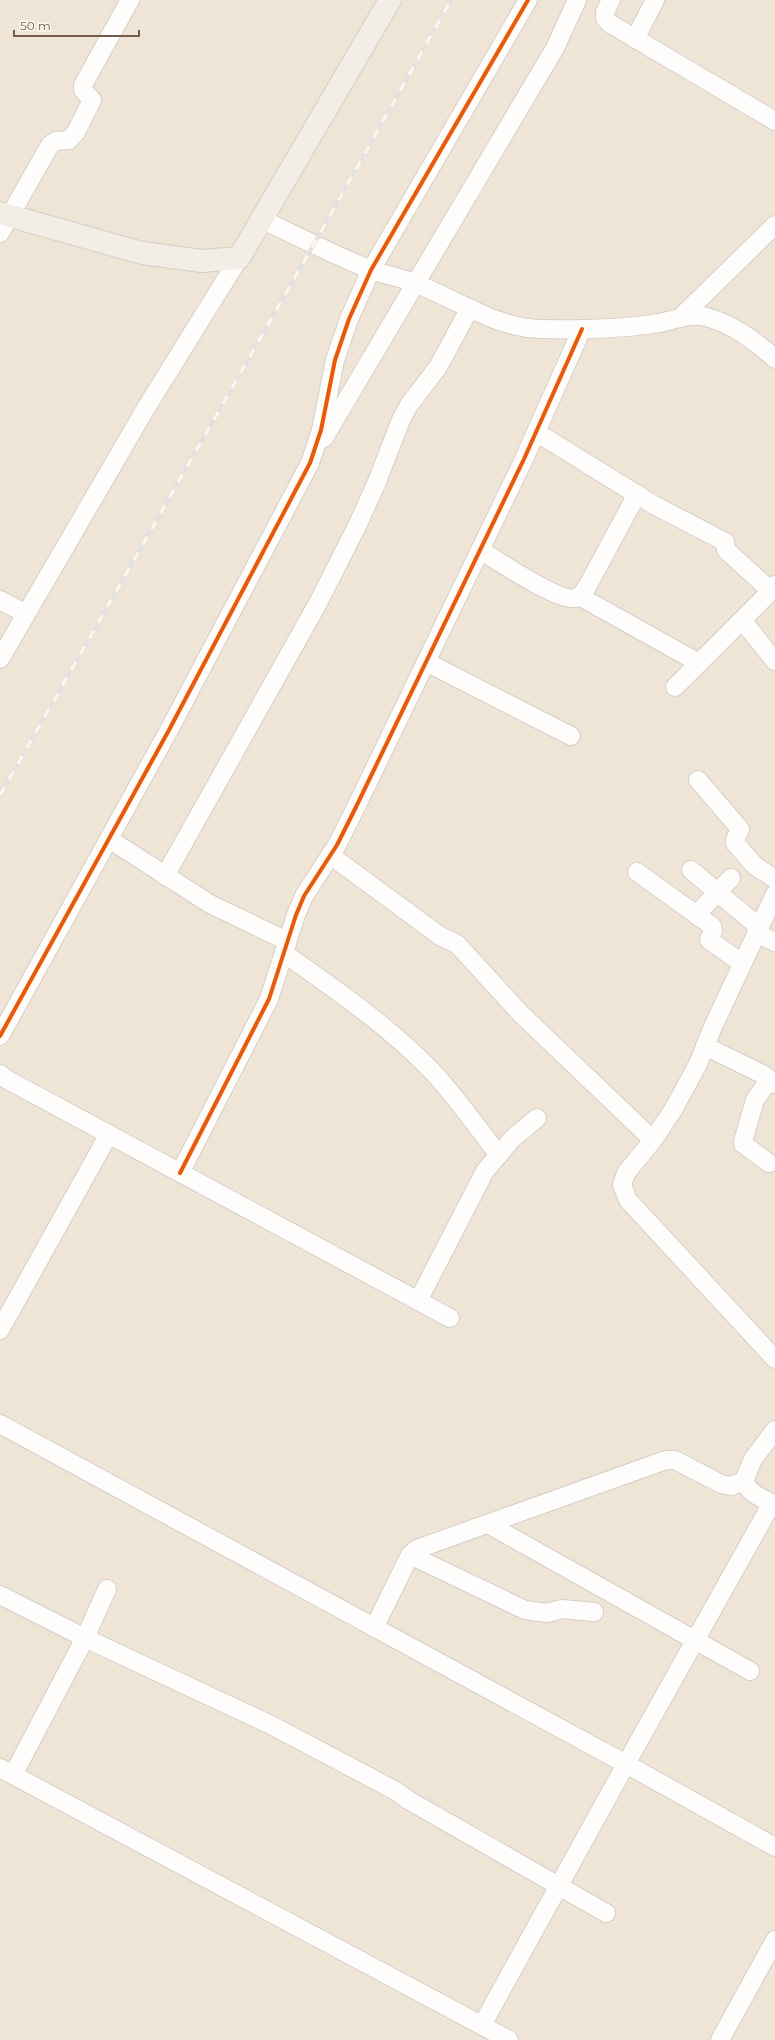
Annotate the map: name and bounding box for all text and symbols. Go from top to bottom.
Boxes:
scale bar [14,12,139,38]
text: 50 m [20,18,51,33]

